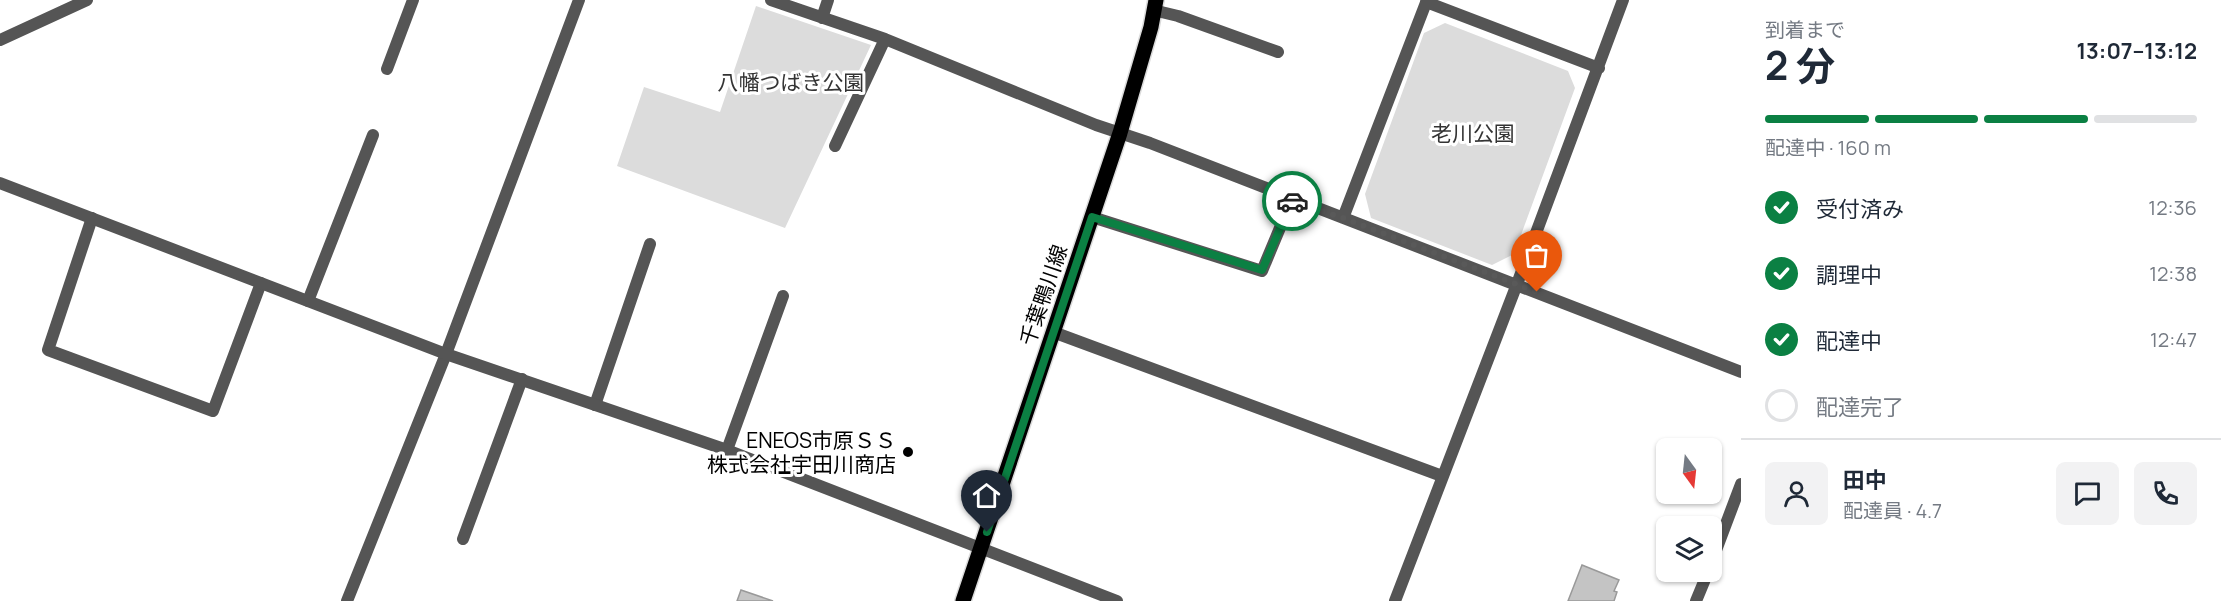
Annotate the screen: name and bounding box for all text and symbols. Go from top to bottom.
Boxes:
text: 到着まで [1765,16,1845,43]
text: 13:07–13:12 [2076,36,2197,66]
text: 2 分 [1765,38,1835,92]
park label: 八幡つばき公園 [718,68,865,96]
park label: 老川公園 [1431,119,1515,147]
text: 配達中 · 160 m [1765,134,1891,161]
courier [1262,171,1322,231]
icon: car [1276,185,1309,218]
icon: check [1765,191,1798,224]
text: 受付済み [1816,194,1904,224]
text: 12:36 [2148,194,2197,221]
pin [1511,230,1562,292]
icon: bag [1520,239,1553,272]
street label: 千葉鴨川線 [1013,241,1073,349]
icon: check [1765,257,1798,290]
text: 調理中 [1816,260,1882,290]
text: 12:38 [2149,260,2197,287]
icon: check [1765,323,1798,356]
text: 配達中 [1816,326,1882,356]
text: 12:47 [2150,326,2197,353]
text: 配達完了 [1816,392,1904,422]
place label: ENEOS市原ＳＳ 株式会社宇田川商店 [707,426,896,478]
north arrow [1656,438,1722,504]
map controls [1656,438,1722,582]
marker: ENEOS市原ＳＳ 株式会社宇田川商店 [901,445,915,459]
button: person [1765,462,1828,525]
button: chat [2056,462,2119,525]
button: phone [2134,462,2197,525]
text: 田中 [1843,465,1887,495]
pin [961,470,1012,532]
icon: home [970,479,1003,512]
text: 配達員 · 4.7 [1843,497,1942,524]
button: layers [1656,516,1722,582]

